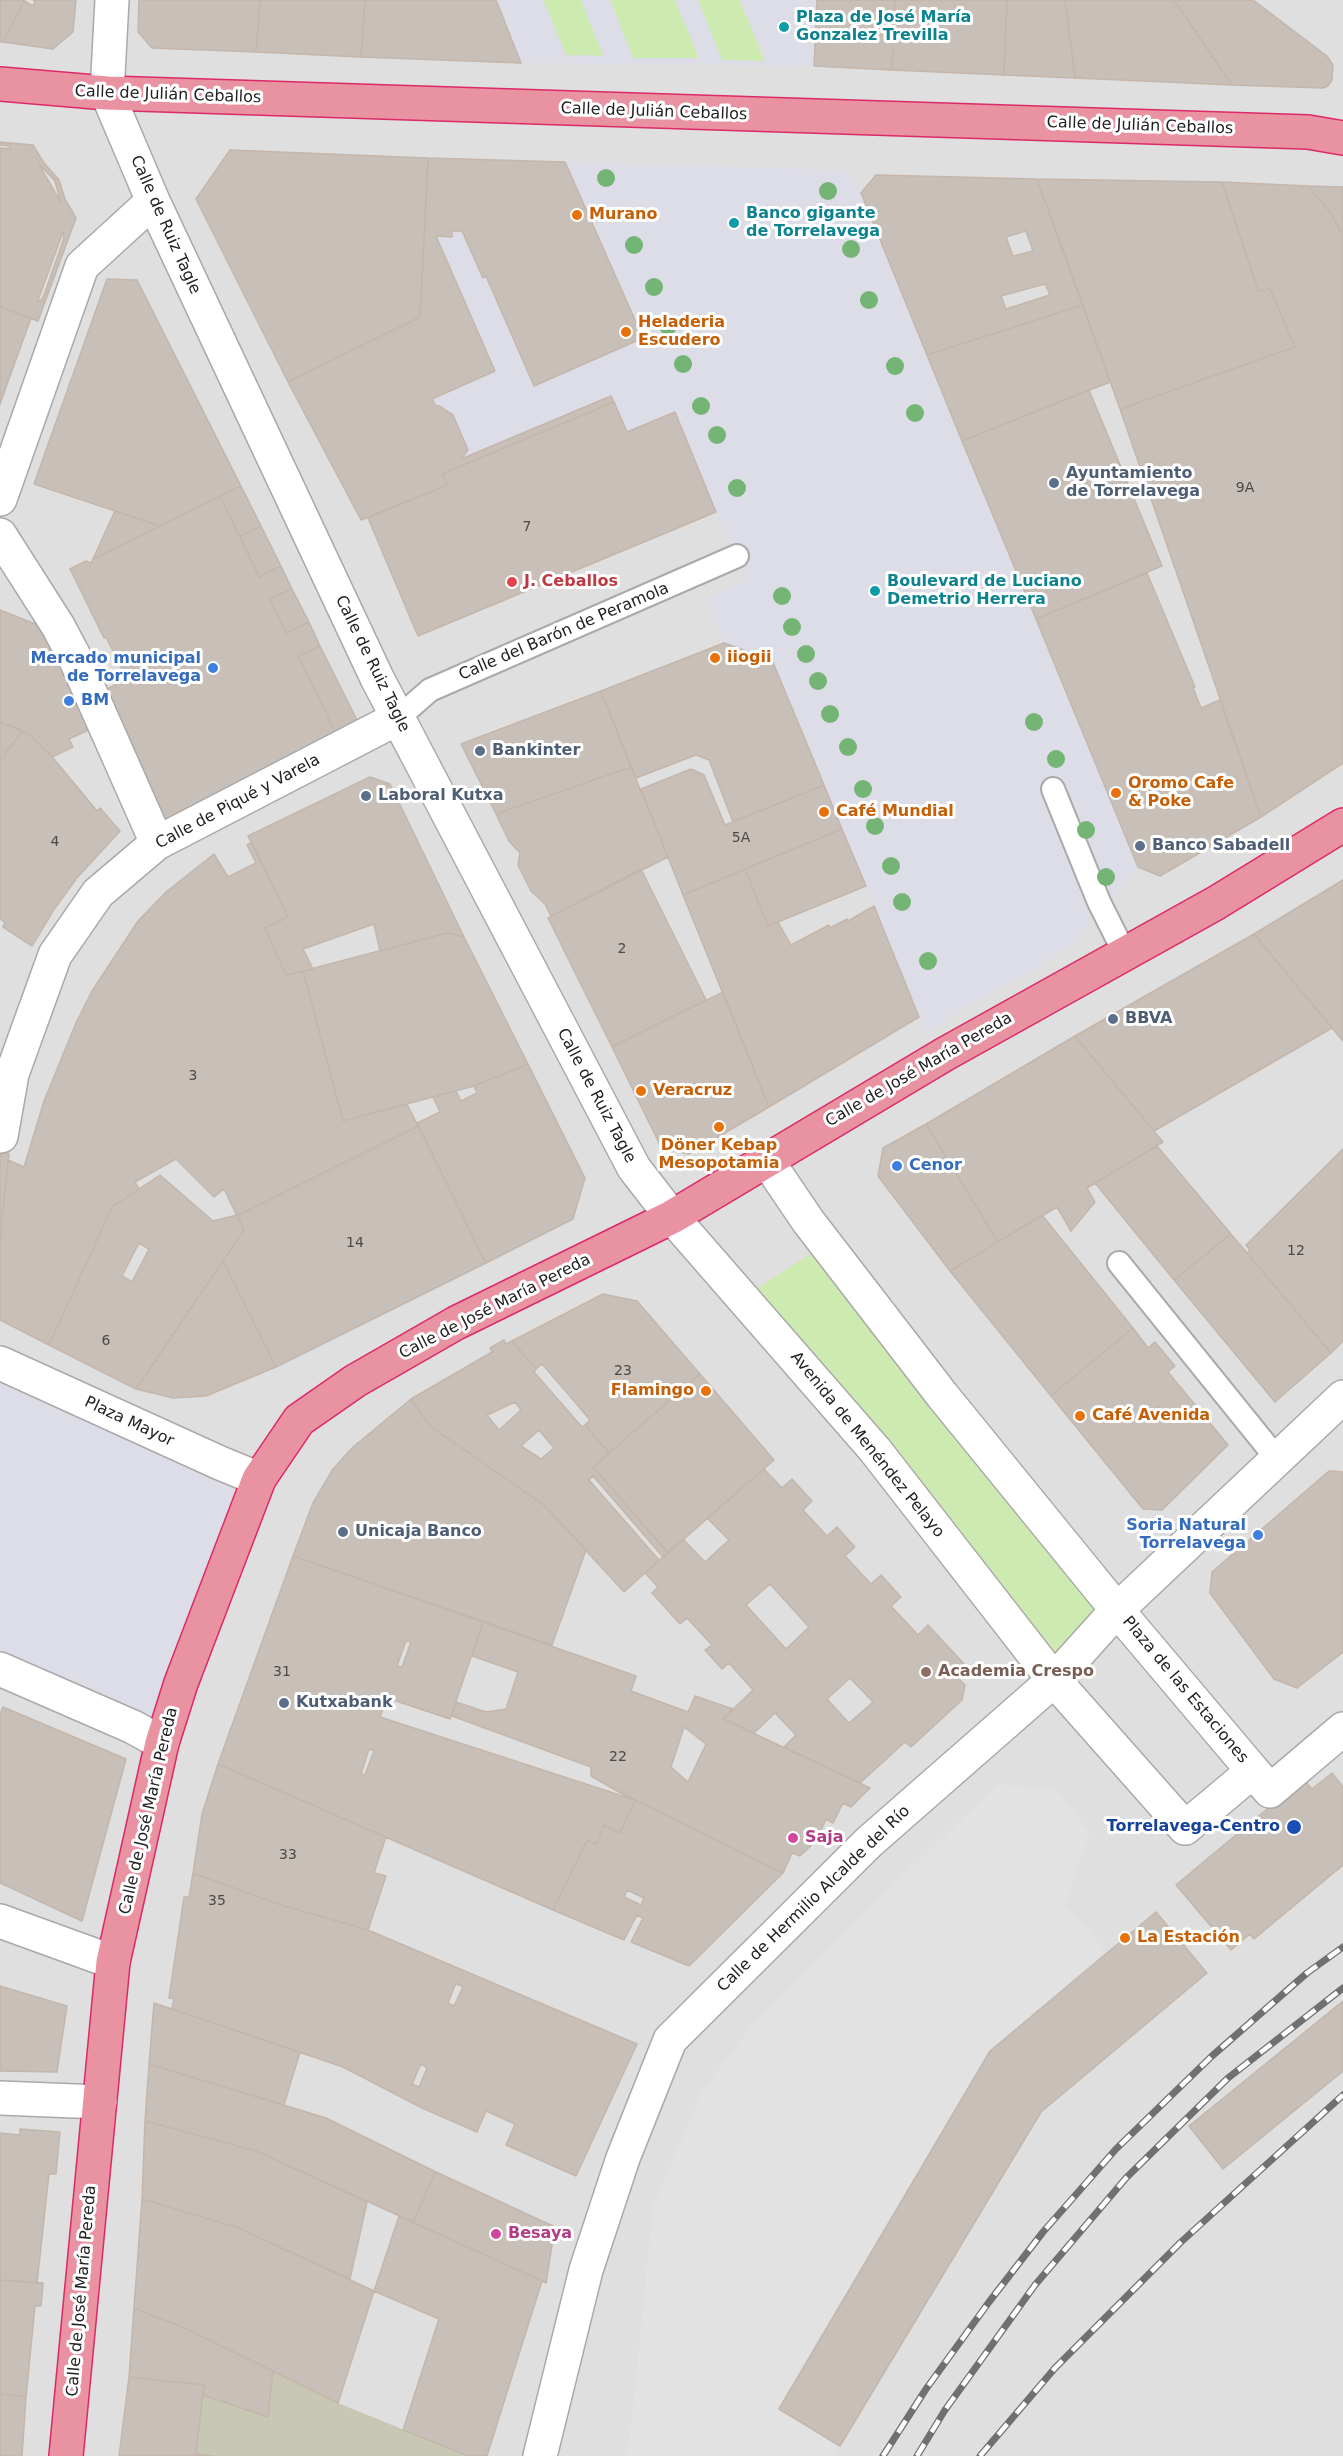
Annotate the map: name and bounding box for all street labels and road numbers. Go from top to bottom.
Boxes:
street label: Calle de Julián Ceballos [74,82,262,108]
street label: Calle de Julián Ceballos [560,99,748,125]
street label: Calle de Julián Ceballos [1046,113,1234,139]
street label: Calle de Ruiz Tagle [126,153,204,297]
street label: Calle del Barón de Peramola [456,579,672,685]
street label: Calle de Ruiz Tagle [331,593,413,735]
street label: Calle de Piqué y Varela [153,751,323,853]
street label: Calle de José María Pereda [822,1009,1016,1131]
street label: Calle de Ruiz Tagle [552,1025,640,1167]
street label: Calle de José María Pereda [396,1250,594,1364]
street label: Avenida de Menéndez Pelayo [786,1348,948,1542]
street label: Plaza Mayor [81,1393,177,1451]
street label: Plaza de las Estaciones [1118,1613,1252,1767]
street label: Calle de José María Pereda [116,1705,182,1917]
street label: Calle de Hermilio Alcalde del Río [714,1802,914,1996]
street label: Calle de José María Pereda [63,2185,101,2397]

